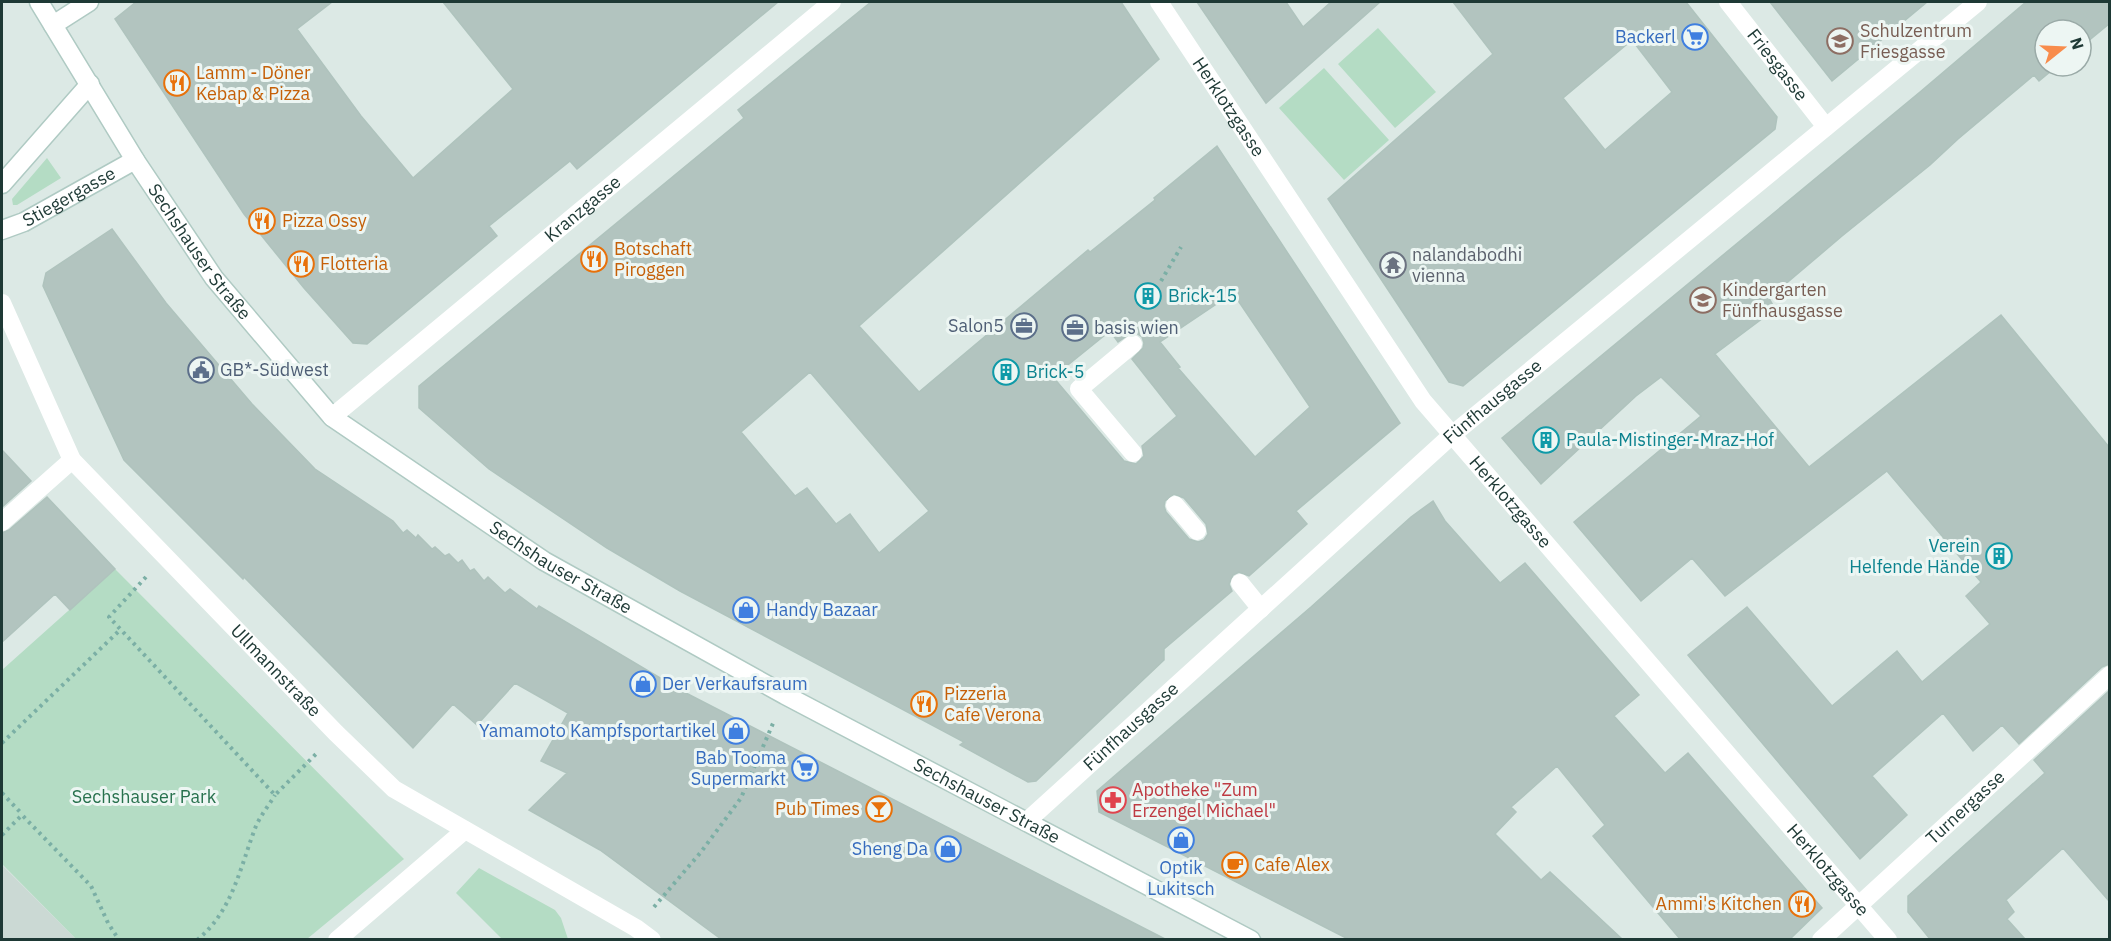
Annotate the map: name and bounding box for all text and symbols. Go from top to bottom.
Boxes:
north arrow [2033,18,2093,78]
place label: Schulzentrum Friesgasse [1860,19,1972,63]
supermarket icon: Backerl [1680,22,1710,52]
street label: Friesgasse [1742,24,1813,106]
place label: Backerl [1615,25,1676,48]
school or university icon: Schulzentrum Friesgasse [1825,26,1855,56]
text: N [2066,35,2089,52]
street label: Herklotzgasse [1188,53,1270,161]
place label: Lamm - Döner Kebap & Pizza [196,61,311,105]
restaurant icon: Lamm - Döner Kebap & Pizza [162,68,192,98]
street label: Stiegergasse [18,161,120,232]
street label: Kranzgasse [540,170,626,247]
street label: Sechshauser Straße [143,179,256,324]
restaurant icon: Pizza Ossy [247,206,277,236]
place label: Pizza Ossy [282,209,367,232]
place label: Botschaft Piroggen [614,237,692,281]
place label: nalandabodhi vienna [1412,243,1522,287]
restaurant icon: Botschaft Piroggen [579,244,609,274]
restaurant icon: Flotteria [286,249,316,279]
temple icon: nalandabodhi vienna [1378,250,1408,280]
place label: Flotteria [320,252,388,275]
place label: Kindergarten Fünfhausgasse [1722,278,1843,322]
building icon: Brick-15 [1133,281,1163,311]
place label: Brick-15 [1168,284,1237,307]
school or university icon: Kindergarten Fünfhausgasse [1688,285,1718,315]
office icon: Salon5 [1009,311,1039,341]
office icon: basis wien [1060,313,1090,343]
place label: Salon5 [948,314,1004,337]
place label: basis wien [1094,316,1179,339]
street label: Fünfhausgasse [1438,354,1546,449]
public building icon: GB*-Südwest [186,355,216,385]
building icon: Brick-5 [991,357,1021,387]
place label: GB*-Südwest [220,358,329,381]
place label: Brick-5 [1026,360,1085,383]
building icon: Paula-Mistinger-Mraz-Hof [1531,425,1561,455]
place label: Paula-Mistinger-Mraz-Hof [1566,428,1774,451]
street label: Herklotzgasse [1464,451,1557,553]
street label: Sechshauser Straße [485,515,636,619]
place label: Verein Helfende Hände [1849,534,1980,578]
building icon: Verein Helfende Hände [1984,541,2014,571]
shop icon: Handy Bazaar [731,595,761,625]
place label: Handy Bazaar [766,598,878,621]
street label: Ullmannstraße [226,619,326,722]
shop icon: Der Verkaufsraum [628,669,658,699]
place label: Der Verkaufsraum [662,672,808,695]
street label: Fünfhausgasse [1078,677,1183,775]
place label: Pizzeria Cafe Verona [944,682,1042,726]
restaurant icon: Pizzeria Cafe Verona [909,689,939,719]
shop icon: Yamamoto Kampfsportartikel [721,716,751,746]
place label: Yamamoto Kampfsportartikel [479,719,716,742]
place label: Bab Tooma Supermarkt [691,746,786,790]
supermarket icon: Bab Tooma Supermarkt [790,753,820,783]
street label: Sechshauser Straße [910,753,1064,849]
street label: Turnergasse [1921,765,2009,849]
place label: Apotheke "Zum Erzengel Michael" [1132,778,1276,822]
park label: Sechshauser Park [72,785,217,808]
pharmacy icon: Apotheke "Zum Erzengel Michael" [1098,785,1128,815]
bar icon: Pub Times [864,794,894,824]
place label: Pub Times [775,797,860,820]
street label: Herklotzgasse [1782,819,1874,921]
shop icon: Optik Lukitsch [1166,825,1196,855]
shop icon: Sheng Da [933,834,963,864]
place label: Sheng Da [852,837,928,860]
cafe icon: Cafe Alex [1220,850,1250,880]
place label: Cafe Alex [1254,853,1330,876]
place label: Optik Lukitsch [1147,856,1215,900]
restaurant icon: Ammi's Kitchen [1787,889,1817,919]
place label: Ammi's Kitchen [1656,892,1782,915]

